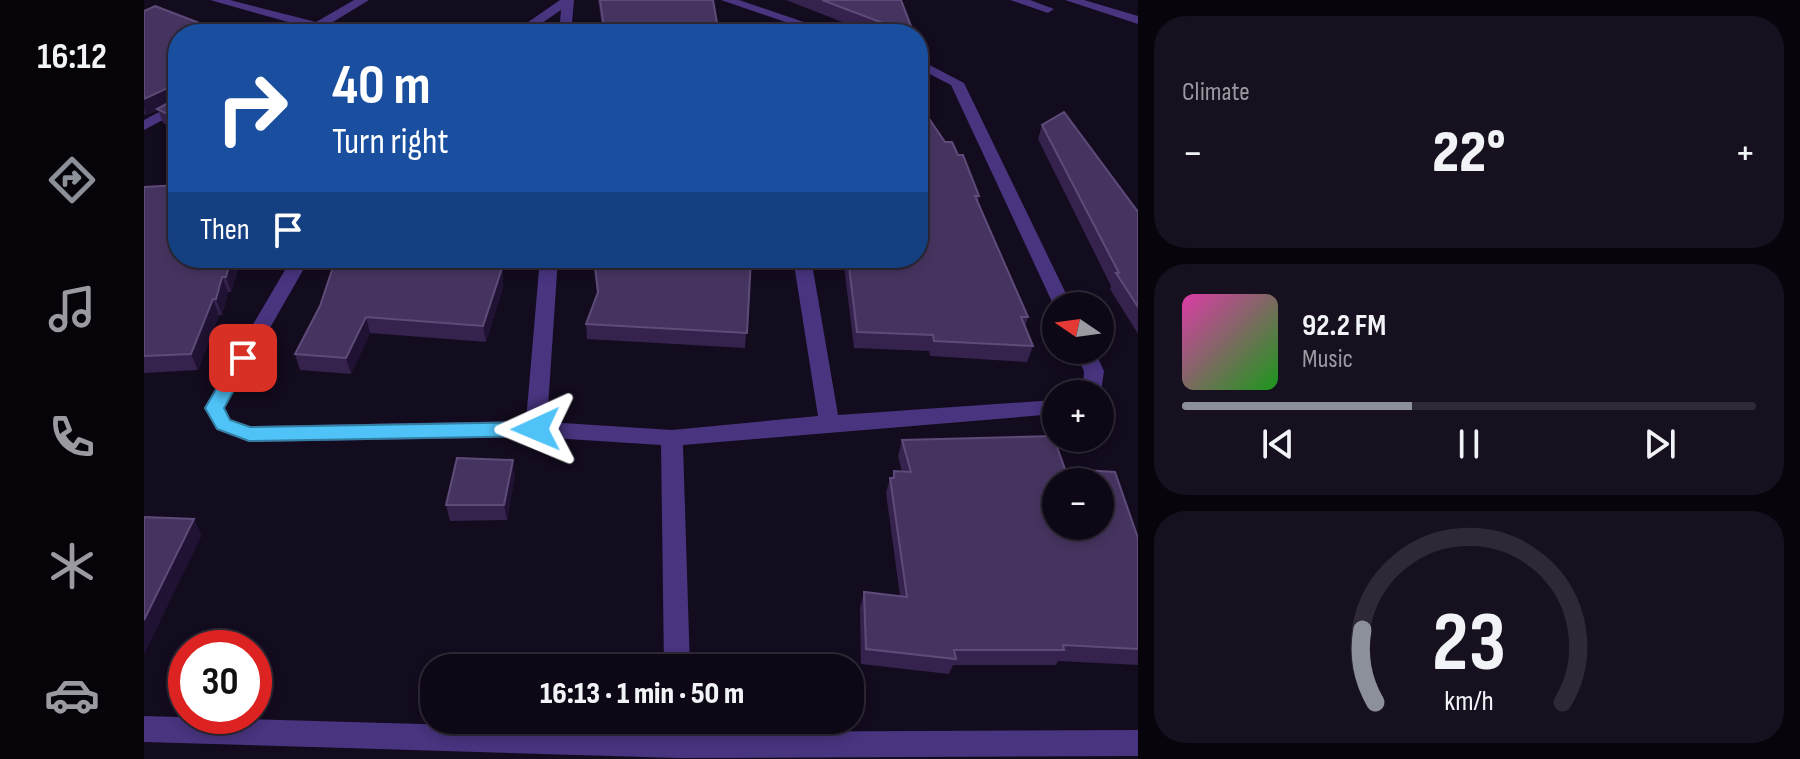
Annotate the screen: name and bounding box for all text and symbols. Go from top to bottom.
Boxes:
text: 16:12 [37,36,107,79]
text: 40 m [332,53,431,120]
icon: right [200,56,304,160]
text: Climate [1182,77,1250,108]
text: 22° [1432,117,1506,189]
text: Turn right [332,121,449,164]
text: − [1182,127,1204,180]
text: + [1734,127,1756,180]
icon: directions [44,152,100,208]
icon: arrive [266,208,310,252]
text: Then [200,212,250,248]
icon: music [44,281,100,337]
north arrow [1042,292,1114,364]
map controls [1042,292,1114,540]
text: 92.2 FM [1302,308,1386,344]
pin [209,324,277,392]
icon: arrive [221,336,265,380]
text: Music [1302,344,1353,375]
button: + [1042,380,1114,452]
position arrow [494,387,578,471]
icon: phone [44,409,100,465]
icon: previous [1256,422,1300,466]
icon: pause [1447,422,1491,466]
icon: next [1638,422,1682,466]
button: − [1042,468,1114,540]
icon: climate [44,538,100,594]
text: 23 [1432,594,1506,694]
speed limit sign: 30 [168,630,272,734]
icon: car [44,667,100,723]
text: 16:13 · 1 min · 50 m [540,676,744,712]
text: km/h [1444,684,1494,719]

